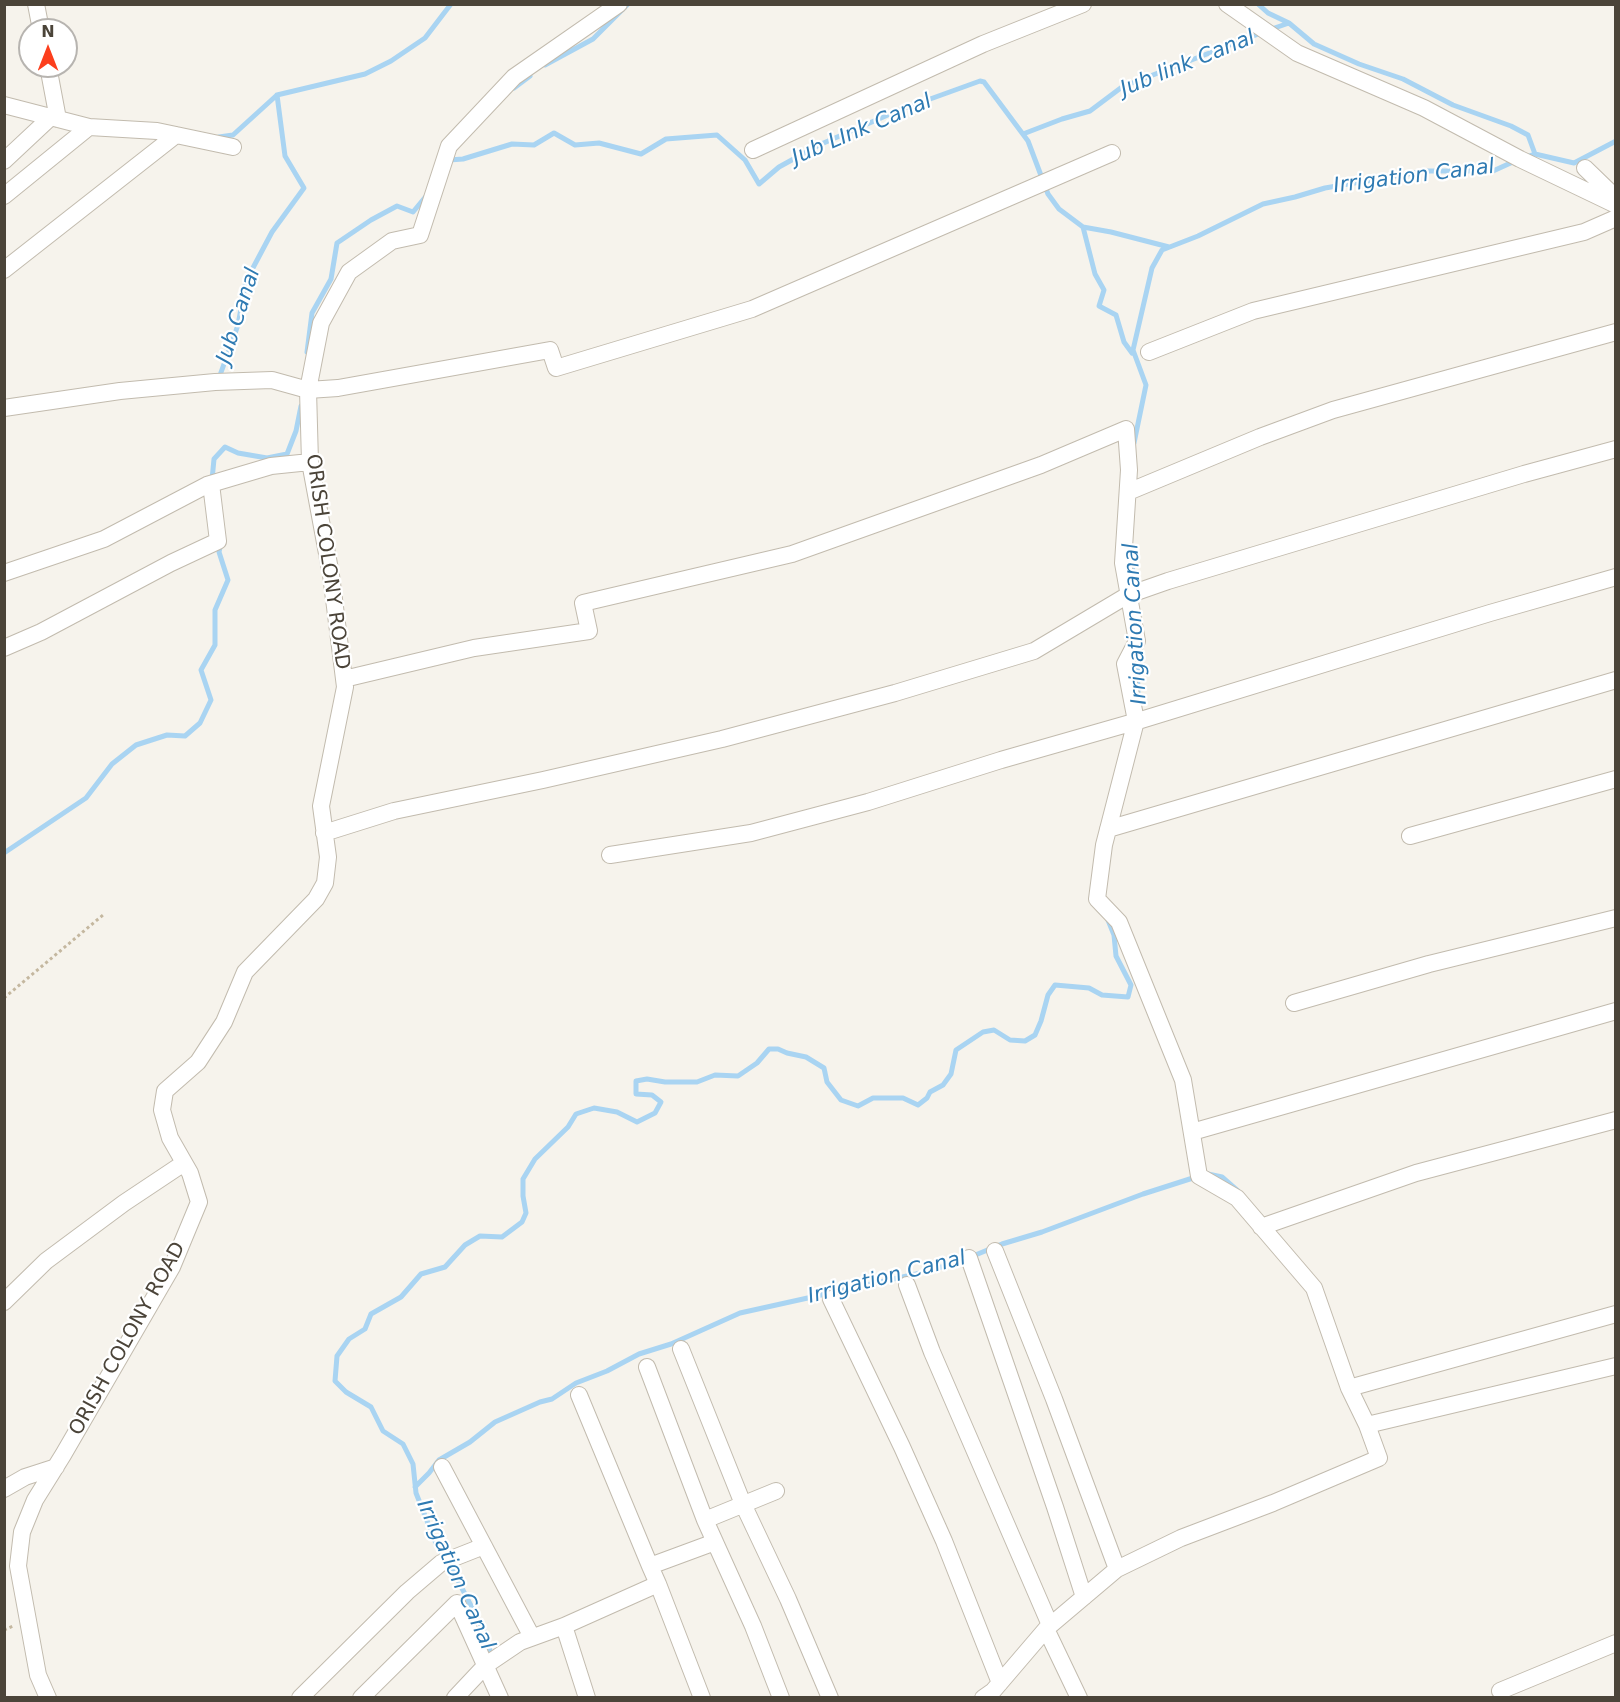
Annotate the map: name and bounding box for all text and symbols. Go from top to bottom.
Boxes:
north arrow [18,18,78,78]
text: N [41,22,55,41]
water label: Jub link Canal [1117,26,1259,102]
water label: Jub LInk Canal [788,89,936,171]
water label: Irrigation Canal [1332,155,1496,199]
water label: Jub Canal [212,265,266,367]
street label: ORISH COLONY ROAD [300,453,354,671]
water label: Irrigation Canal [1119,542,1153,706]
street label: ORISH COLONY ROAD [65,1238,191,1440]
water label: Irrigation Canal [805,1246,969,1310]
water label: Irrigation Canal [411,1496,499,1654]

